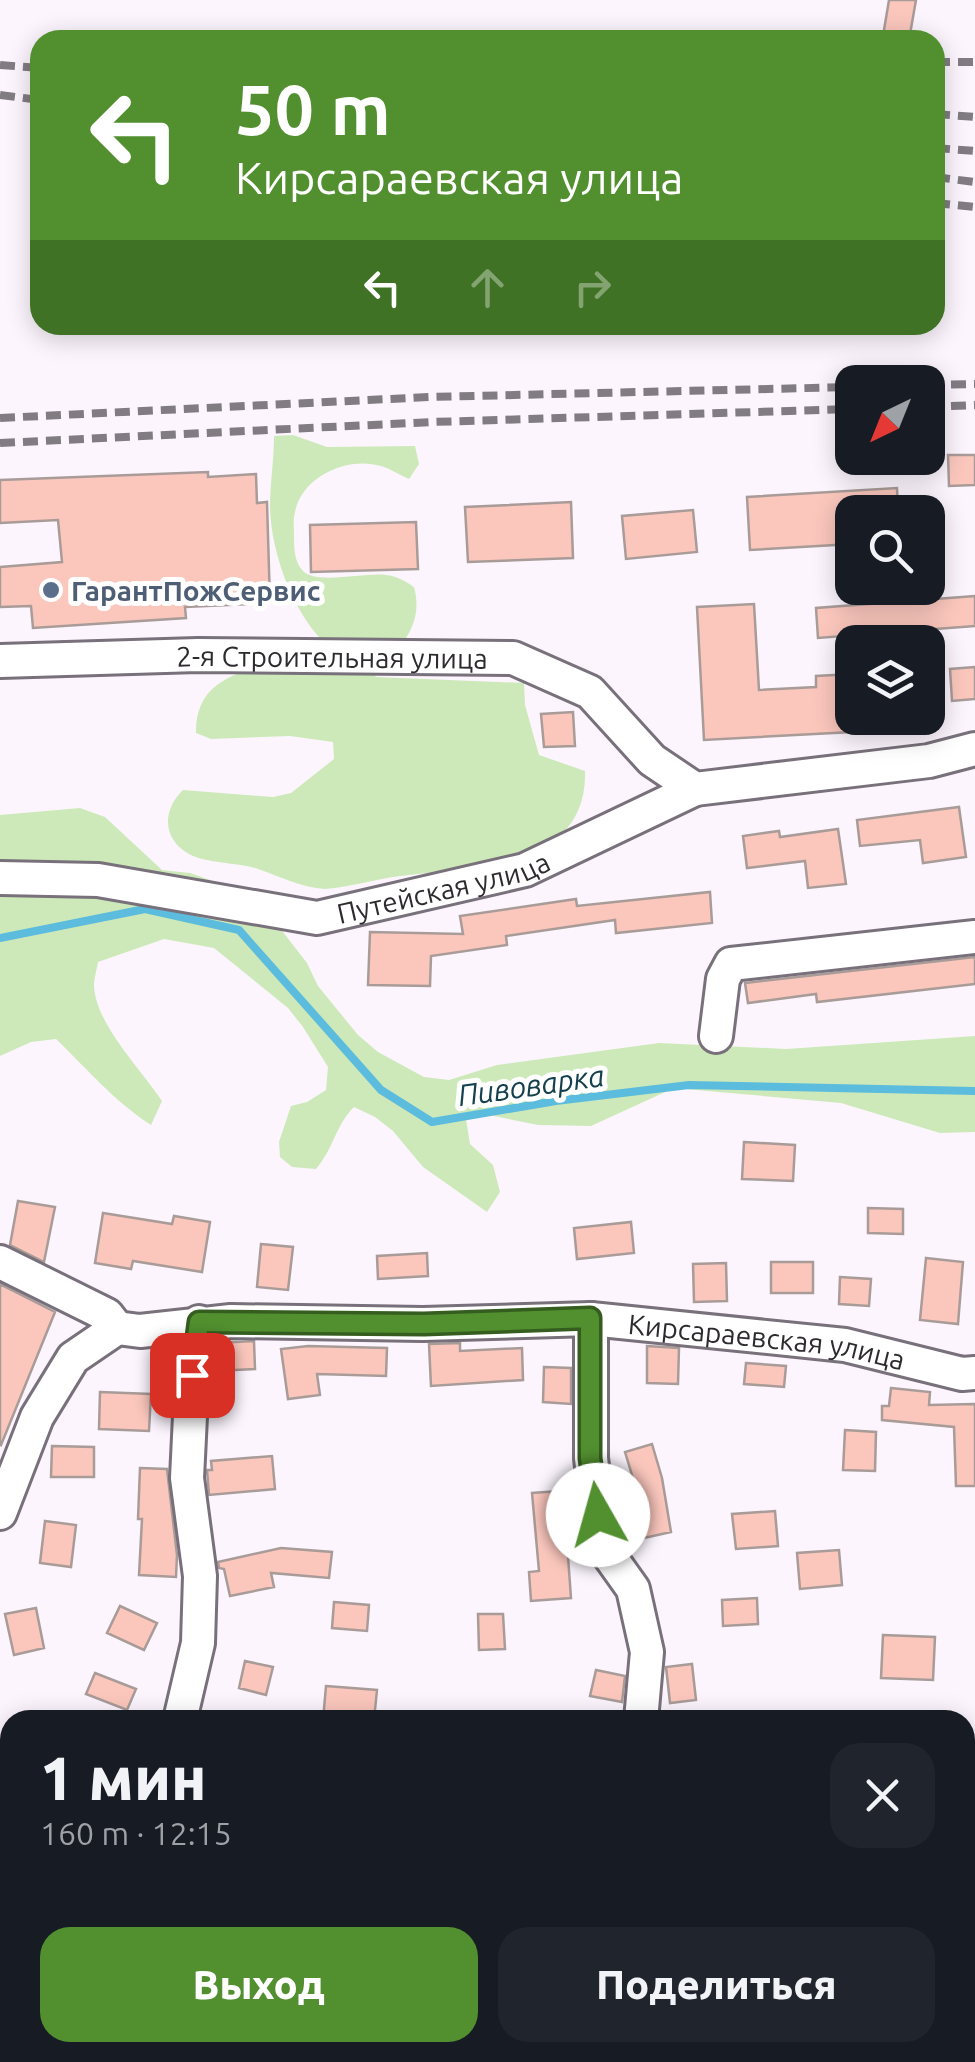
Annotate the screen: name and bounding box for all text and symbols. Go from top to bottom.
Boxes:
icon: left [70,70,200,200]
text: 50 m [235,70,391,148]
text: Кирсараевская улица [235,152,683,203]
icon: left [355,260,410,315]
icon: ahead [460,260,515,315]
icon: right [565,260,620,315]
north arrow [835,365,945,475]
map controls [835,365,945,735]
button: search [835,495,945,605]
place label: ГарантПожСервис [71,575,320,606]
marker: ГарантПожСервис [40,579,62,601]
button: layers [835,625,945,735]
street label: 2-я Строительная улица [176,639,488,673]
street label: Путейская улица [334,845,554,928]
water label: Пивоварка [456,1058,606,1112]
street label: Кирсараевская улица [627,1307,908,1375]
pin [150,1333,235,1418]
icon: arrive [165,1348,220,1403]
position arrow [546,1463,650,1567]
button: close [830,1743,935,1848]
text: 1 мин [40,1744,207,1811]
text: 160 m · 12:15 [40,1815,232,1851]
button: Выход [40,1927,478,2042]
button: Поделиться [498,1927,935,2042]

